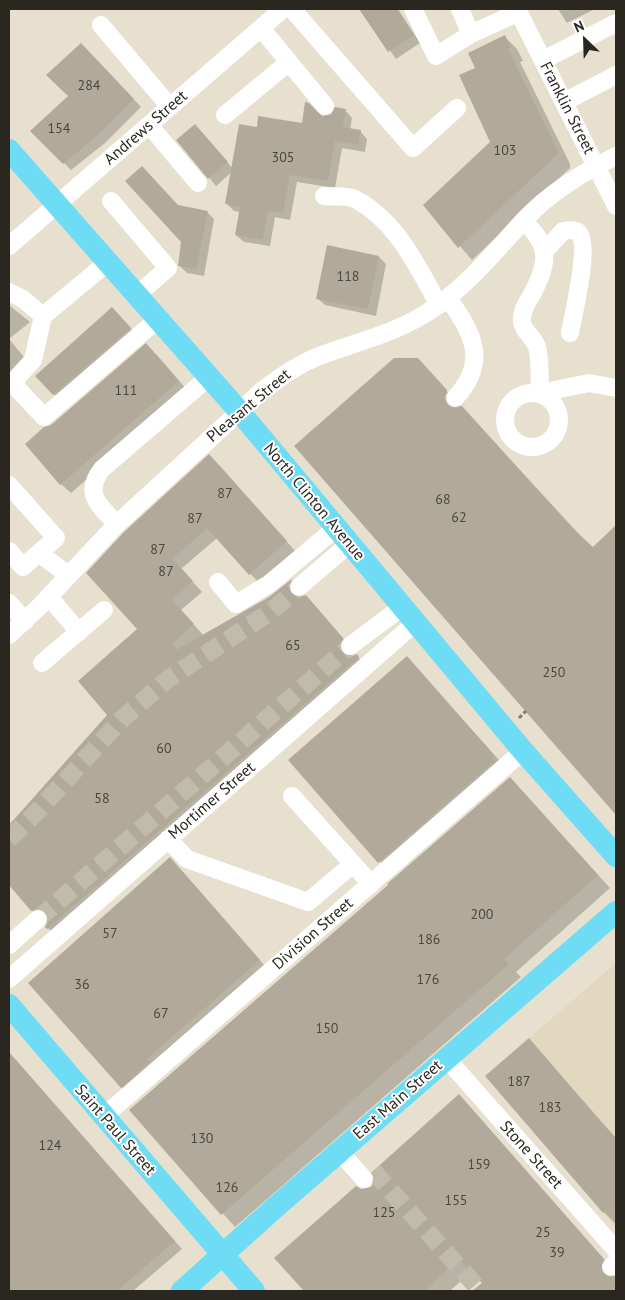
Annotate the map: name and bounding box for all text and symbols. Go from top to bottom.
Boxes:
north arrow [560,15,610,65]
text: N [571,16,587,36]
street label: Franklin Street [536,59,598,157]
house number: 284 [78,78,100,94]
street label: Andrews Street [101,87,191,169]
house number: 154 [48,121,70,137]
house number: 103 [494,143,516,159]
house number: 305 [272,150,294,166]
house number: 118 [337,269,359,285]
street label: Pleasant Street [203,365,295,447]
house number: 111 [115,383,137,399]
street label: North Clinton Avenue [259,439,369,565]
house number: 87 [217,486,233,502]
house number: 68 [435,492,451,508]
house number: 62 [451,510,467,526]
house number: 87 [187,511,203,527]
house number: 87 [150,542,166,558]
house number: 87 [158,564,174,580]
house number: 65 [285,638,301,654]
house number: 250 [543,665,565,681]
house number: 60 [156,741,172,757]
street label: Mortimer Street [165,758,259,844]
house number: 58 [94,791,110,807]
street label: Division Street [269,894,357,974]
house number: 200 [471,907,493,923]
house number: 57 [102,926,118,942]
house number: 186 [418,932,440,948]
house number: 176 [417,972,439,988]
house number: 36 [74,977,90,993]
house number: 67 [153,1006,169,1022]
house number: 150 [316,1021,338,1037]
street label: East Main Street [350,1056,446,1144]
house number: 187 [508,1074,530,1090]
street label: Saint Paul Street [70,1081,160,1179]
house number: 183 [539,1100,561,1116]
street label: Stone Street [496,1117,566,1193]
house number: 130 [191,1131,213,1147]
house number: 124 [39,1138,61,1154]
house number: 159 [468,1157,490,1173]
house number: 126 [216,1180,238,1196]
house number: 155 [445,1193,467,1209]
house number: 125 [373,1205,395,1221]
house number: 25 [535,1225,551,1241]
house number: 39 [549,1245,565,1261]

